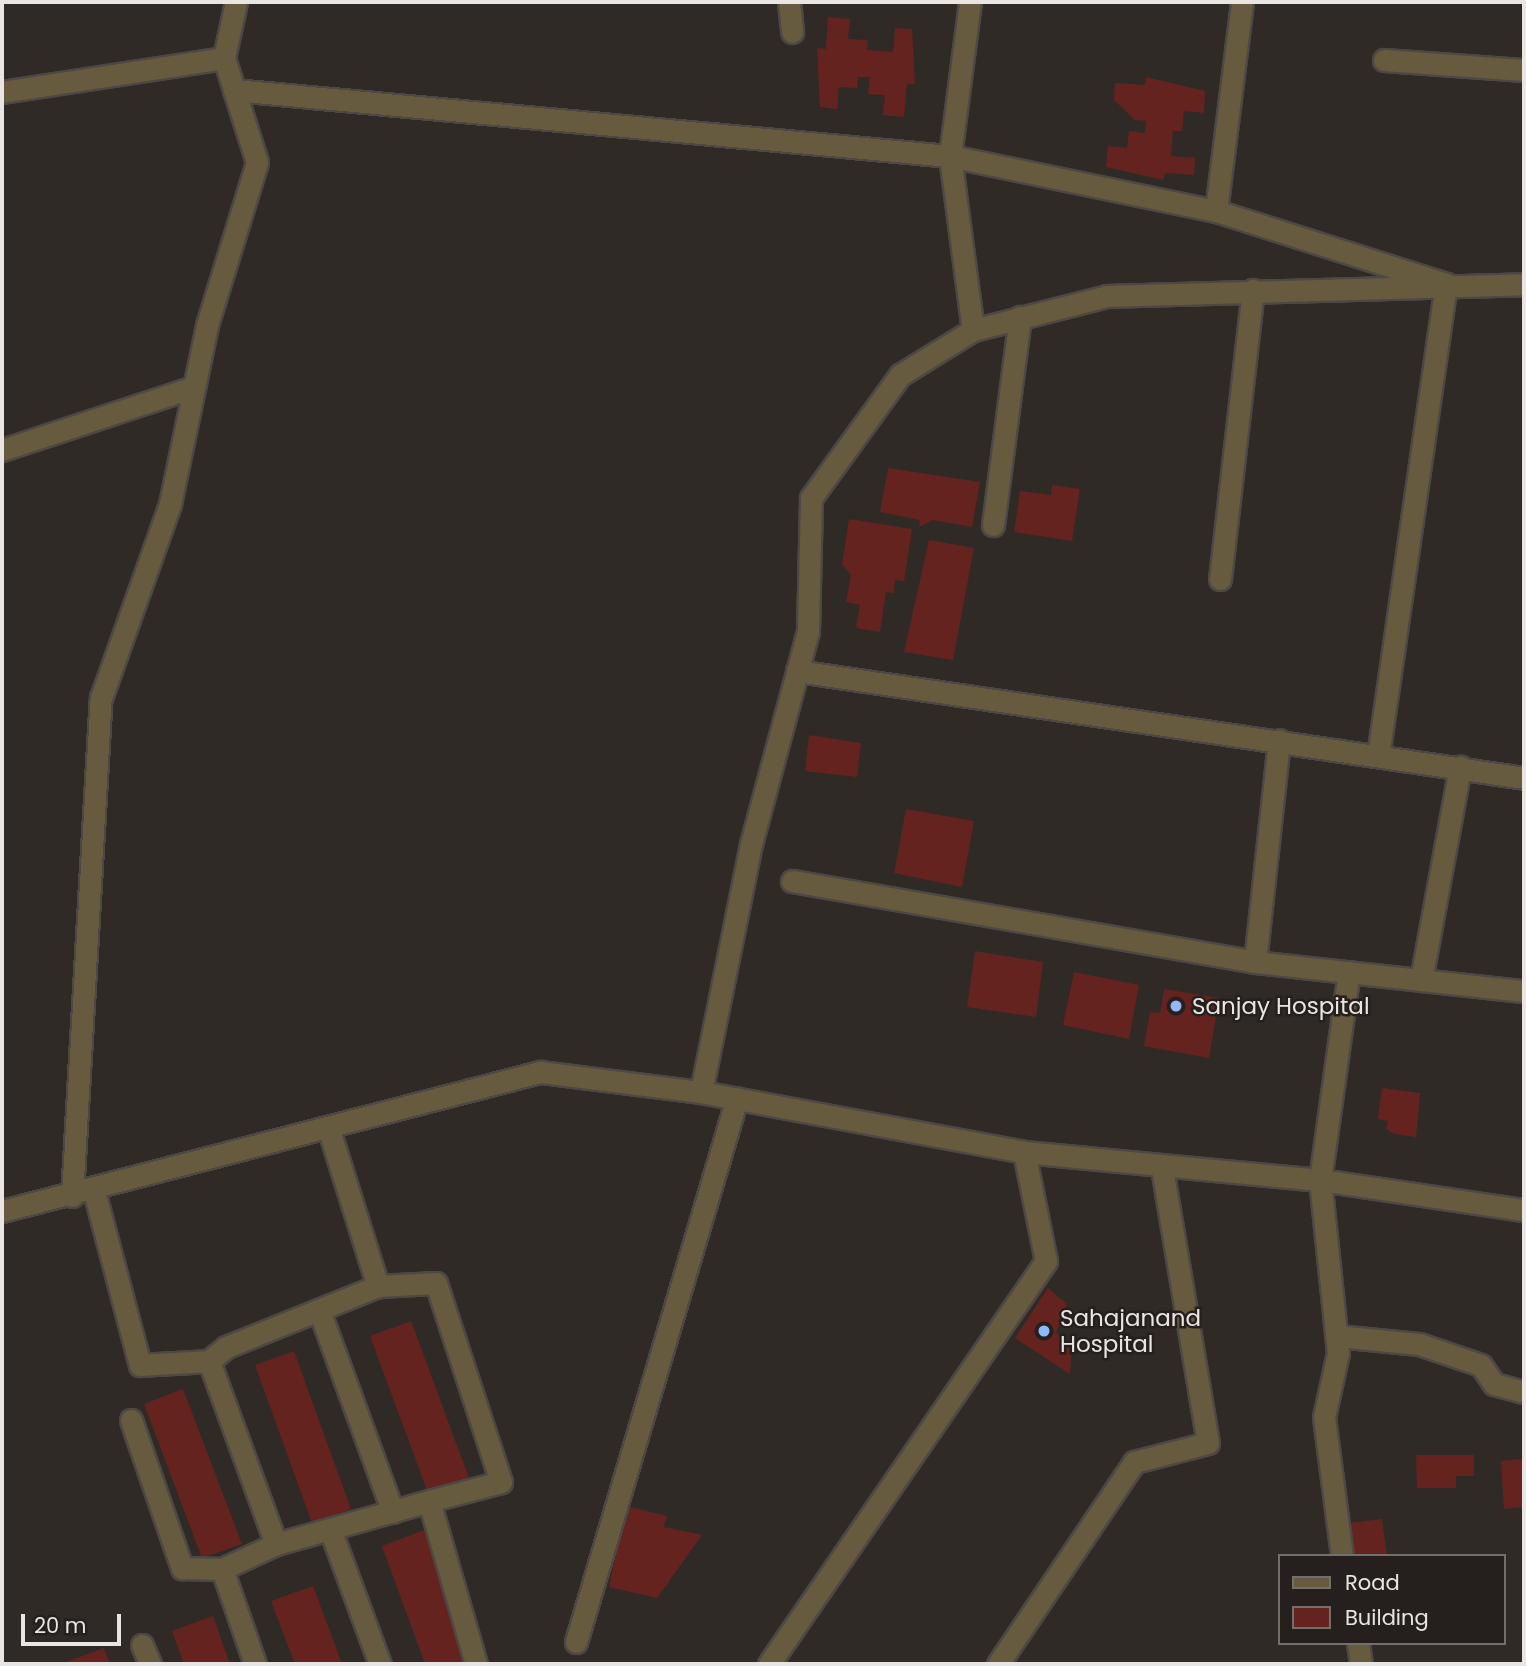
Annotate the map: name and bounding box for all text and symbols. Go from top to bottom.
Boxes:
place label: Sanjay Hospital [1192,992,1370,1020]
marker: Sanjay Hospital [1166,996,1186,1016]
place label: Sahajanand Hospital [1060,1304,1201,1358]
marker: Sahajanand Hospital [1034,1321,1054,1341]
legend [1278,1554,1505,1645]
text: Road [1345,1568,1400,1597]
scale bar [24,1600,124,1644]
text: Building [1345,1603,1429,1632]
text: 20 m [34,1611,87,1640]

